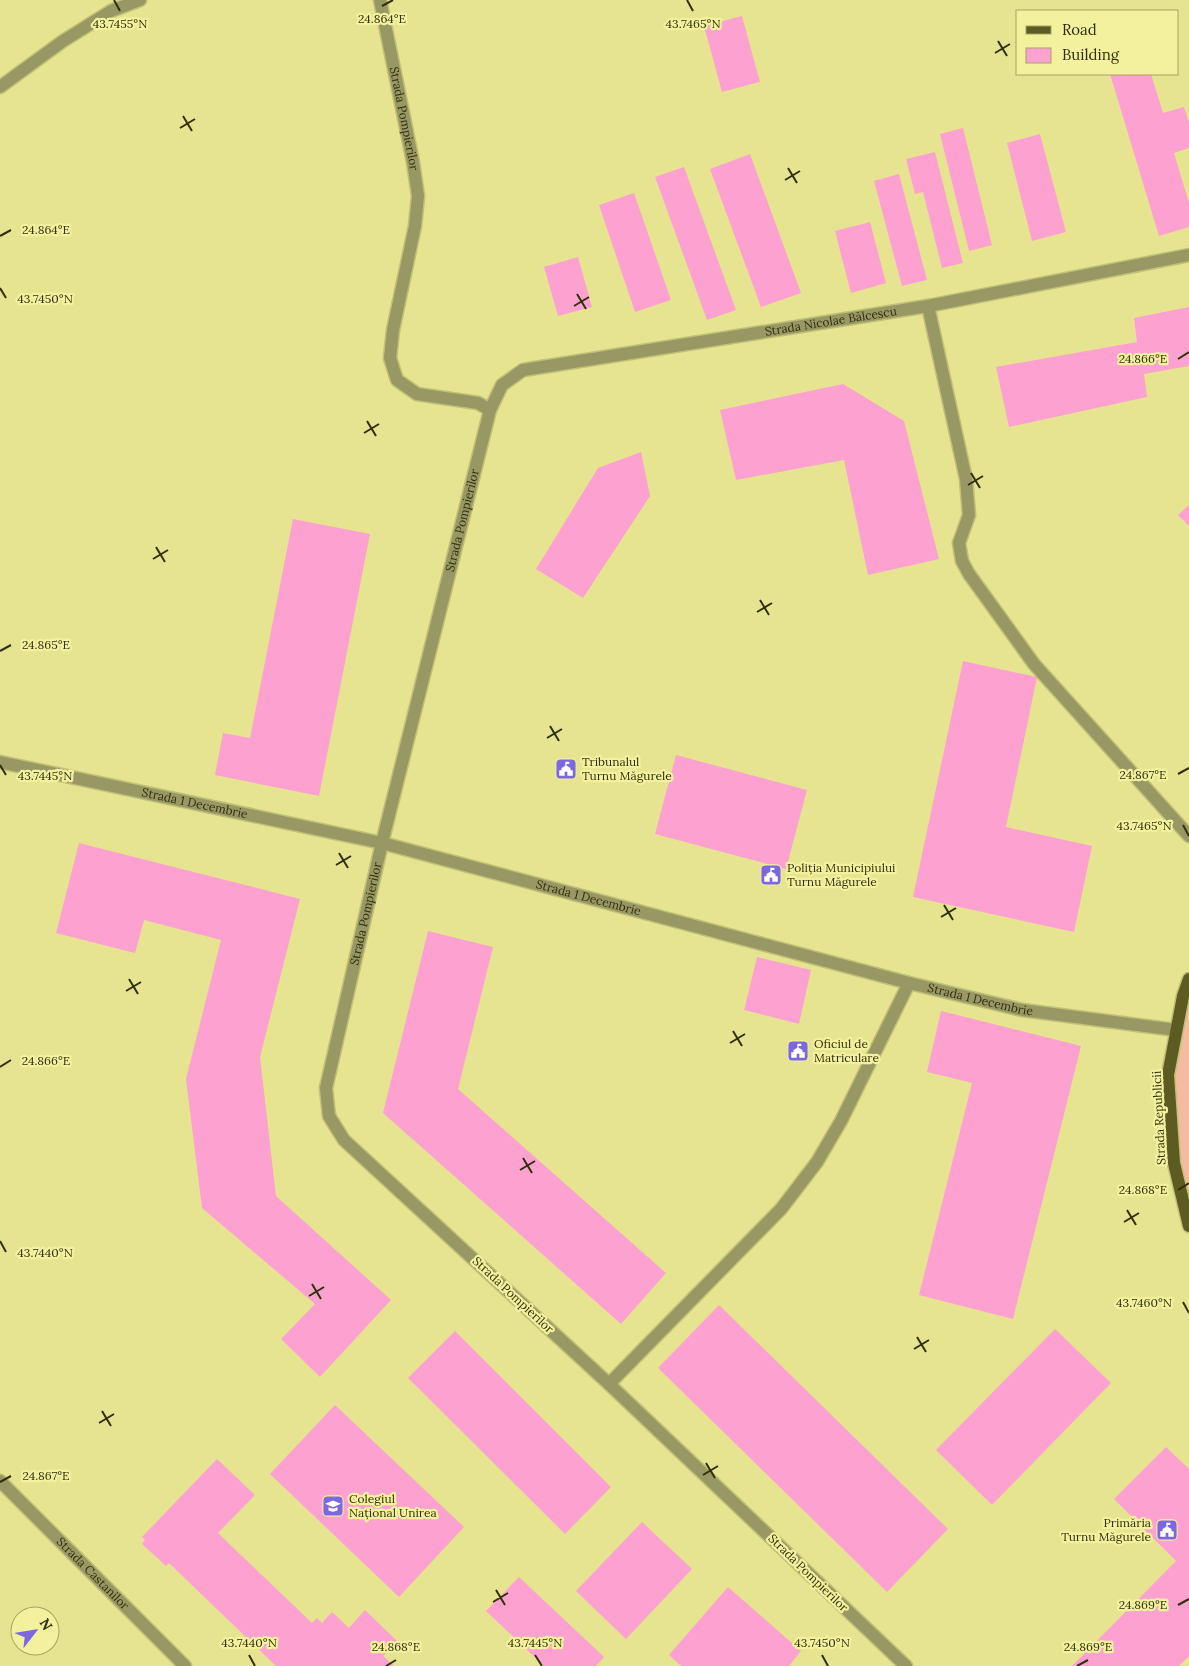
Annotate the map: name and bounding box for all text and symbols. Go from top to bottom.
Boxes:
legend [1016,10,1179,75]
text: 24.864°E [358,11,406,26]
text: 43.7455°N [93,16,147,31]
text: 43.7465°N [665,16,721,31]
text: Road [1062,20,1097,39]
text: Building [1062,45,1120,64]
street label: Strada Pompierilor [387,65,422,172]
text: 24.864°E [22,222,70,237]
text: 43.7450°N [17,291,73,306]
street label: Strada Nicolae Bălcescu [764,303,898,339]
text: 24.866°E [1119,351,1167,366]
street label: Strada Pompierilor [442,467,482,573]
text: 24.865°E [22,637,70,652]
place label: Tribunalul Turnu Măgurele [582,754,672,783]
public building icon: Tribunalul Turnu Măgurele [554,757,578,781]
text: 24.867°E [1119,767,1167,782]
text: 43.7445°N [18,768,72,783]
street label: Strada 1 Decembrie [140,784,250,821]
text: 43.7465°N [1116,818,1172,833]
street label: Strada Pompierilor [346,860,385,967]
place label: Poliția Municipiului Turnu Măgurele [787,860,895,889]
public building icon: Poliția Municipiului Turnu Măgurele [759,863,783,887]
street label: Strada 1 Decembrie [534,876,643,919]
street label: Strada 1 Decembrie [926,980,1034,1018]
place label: Oficiul de Matriculare [814,1036,879,1065]
public building icon: Oficiul de Matriculare [786,1039,810,1063]
text: 24.866°E [22,1053,70,1068]
street label: Strada Republicii [1149,1071,1168,1165]
text: 24.868°E [1119,1182,1167,1197]
text: 43.7440°N [17,1245,73,1260]
street label: Strada Pompierilor [470,1253,558,1337]
text: 43.7460°N [1116,1295,1172,1310]
text: 24.867°E [22,1468,70,1483]
place label: Colegiul Național Unirea [349,1491,437,1520]
school or university icon: Colegiul Național Unirea [321,1494,345,1518]
place label: Primăria Turnu Măgurele [1061,1515,1151,1544]
public building icon: Primăria Turnu Măgurele [1155,1518,1179,1542]
street label: Strada Pompierilor [765,1531,852,1615]
street label: Strada Castanilor [54,1534,133,1613]
text: 24.869°E [1119,1597,1167,1612]
north arrow [10,1606,60,1656]
text: N [36,1615,57,1634]
text: 43.7440°N [221,1635,277,1650]
text: 43.7445°N [508,1635,562,1650]
text: 43.7450°N [794,1635,850,1650]
text: 24.868°E [372,1639,420,1654]
text: 24.869°E [1064,1639,1112,1654]

